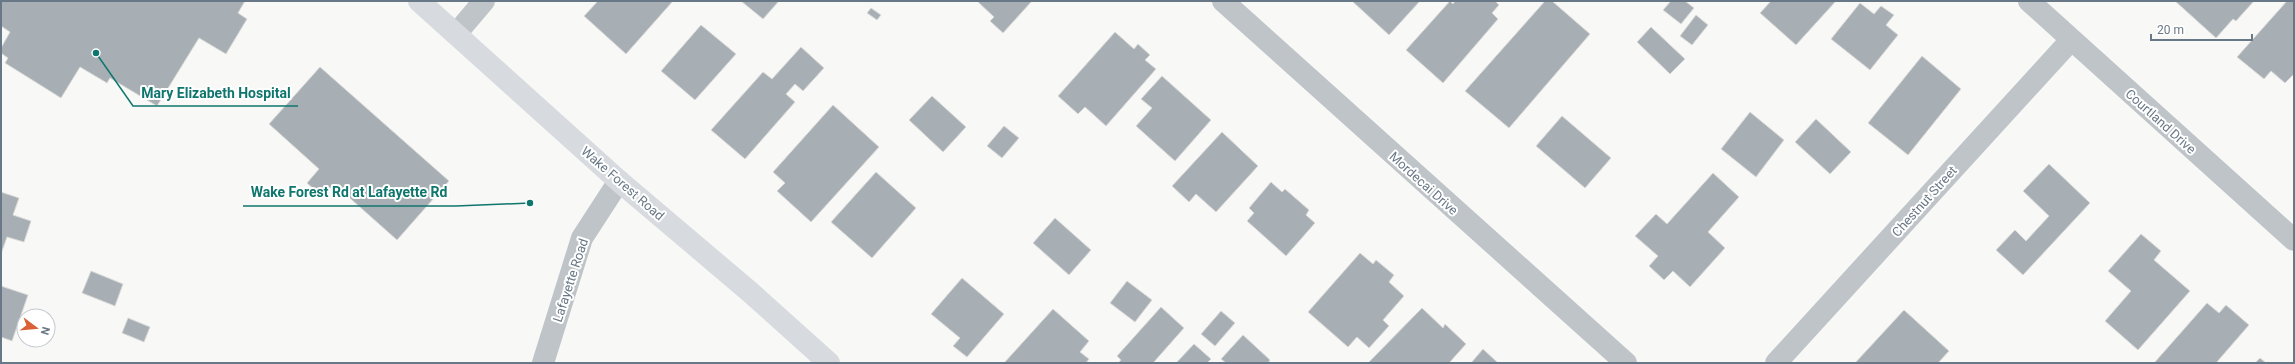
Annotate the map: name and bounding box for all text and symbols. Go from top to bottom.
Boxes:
scale bar [2151,16,2252,42]
text: 20 m [2157,23,2184,37]
callout: Mary Elizabeth Hospital [133,80,298,106]
text: Mary Elizabeth Hospital [141,85,291,101]
street label: Courtland Drive [2123,86,2199,157]
street label: Wake Forest Road [578,143,667,223]
street label: Mordecai Drive [1386,149,1461,218]
street label: Chestnut Street [1889,163,1960,240]
callout: Wake Forest Rd at Lafayette Rd [243,180,456,206]
text: Wake Forest Rd at Lafayette Rd [251,184,447,200]
street label: Lafayette Road [550,236,591,324]
north arrow [16,308,56,348]
text: N [38,325,52,336]

